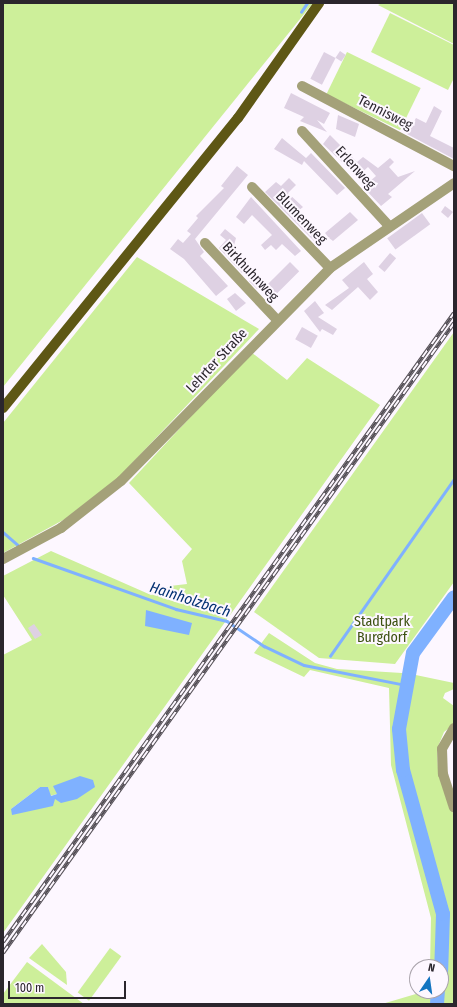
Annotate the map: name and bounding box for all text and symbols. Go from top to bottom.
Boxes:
street label: Tennisweg [355,92,415,134]
street label: Erlenweg [331,143,379,193]
street label: Blumenweg [272,188,330,248]
street label: Birkhuhnweg [218,239,282,305]
street label: Lehrter Straße [183,325,251,397]
water label: Hainholzbach [147,578,233,622]
park label: Stadtpark Burgdorf [354,614,410,646]
north arrow [409,959,449,999]
text: N [427,961,436,975]
scale bar [10,973,128,999]
text: 100 m [15,981,44,995]

